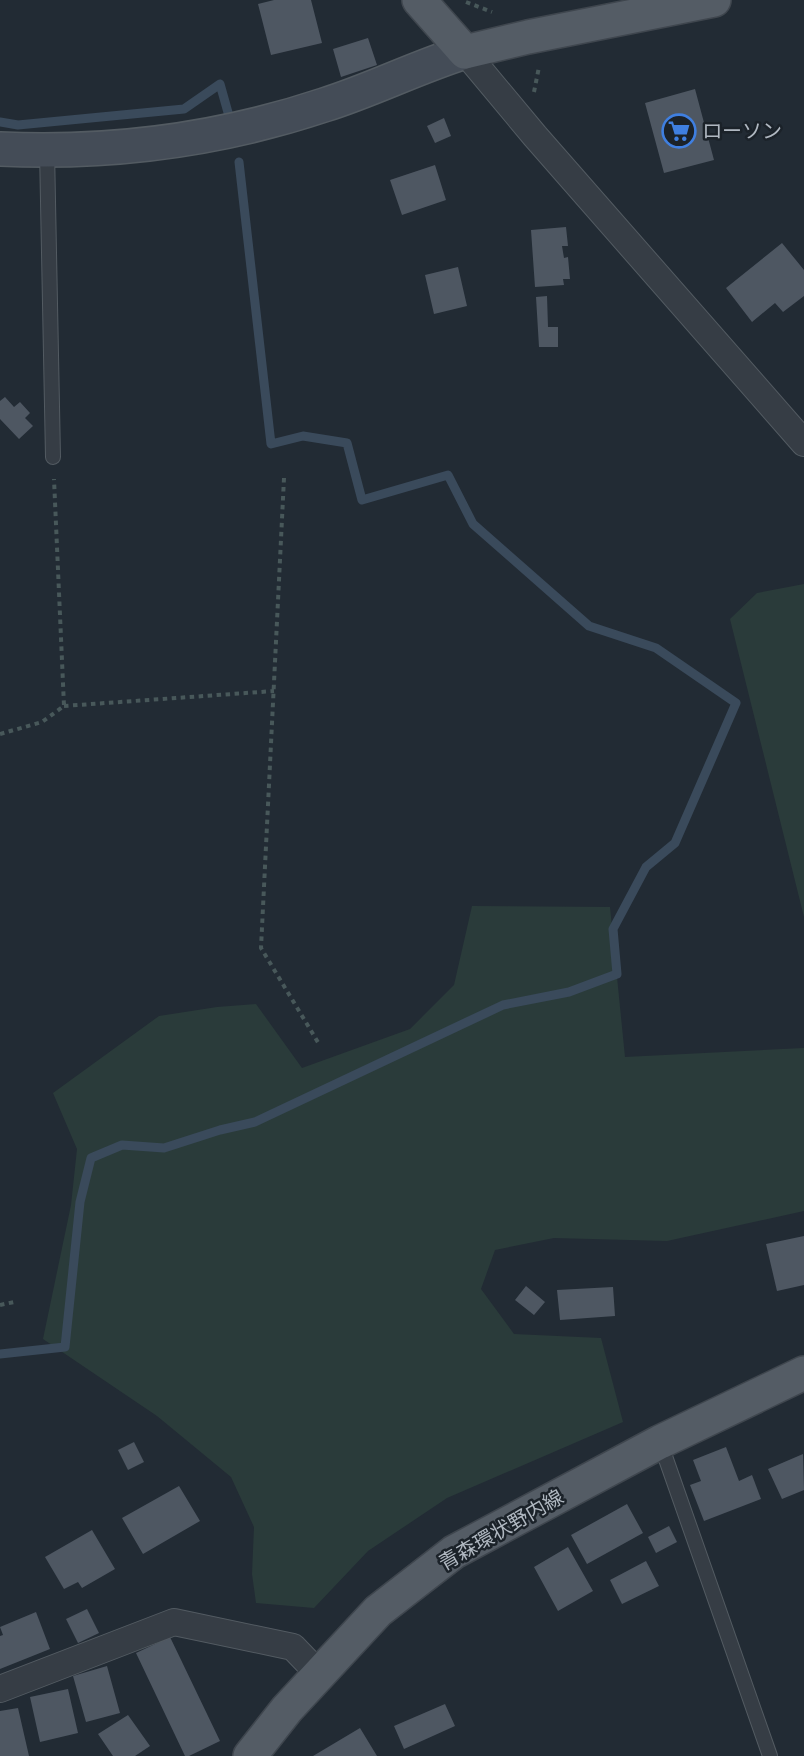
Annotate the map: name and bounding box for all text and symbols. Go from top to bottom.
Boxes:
supermarket icon: ローソン [661,113,697,149]
place label: ローソン [702,120,782,142]
street label: 青森環状野内線 [435,1485,567,1575]

